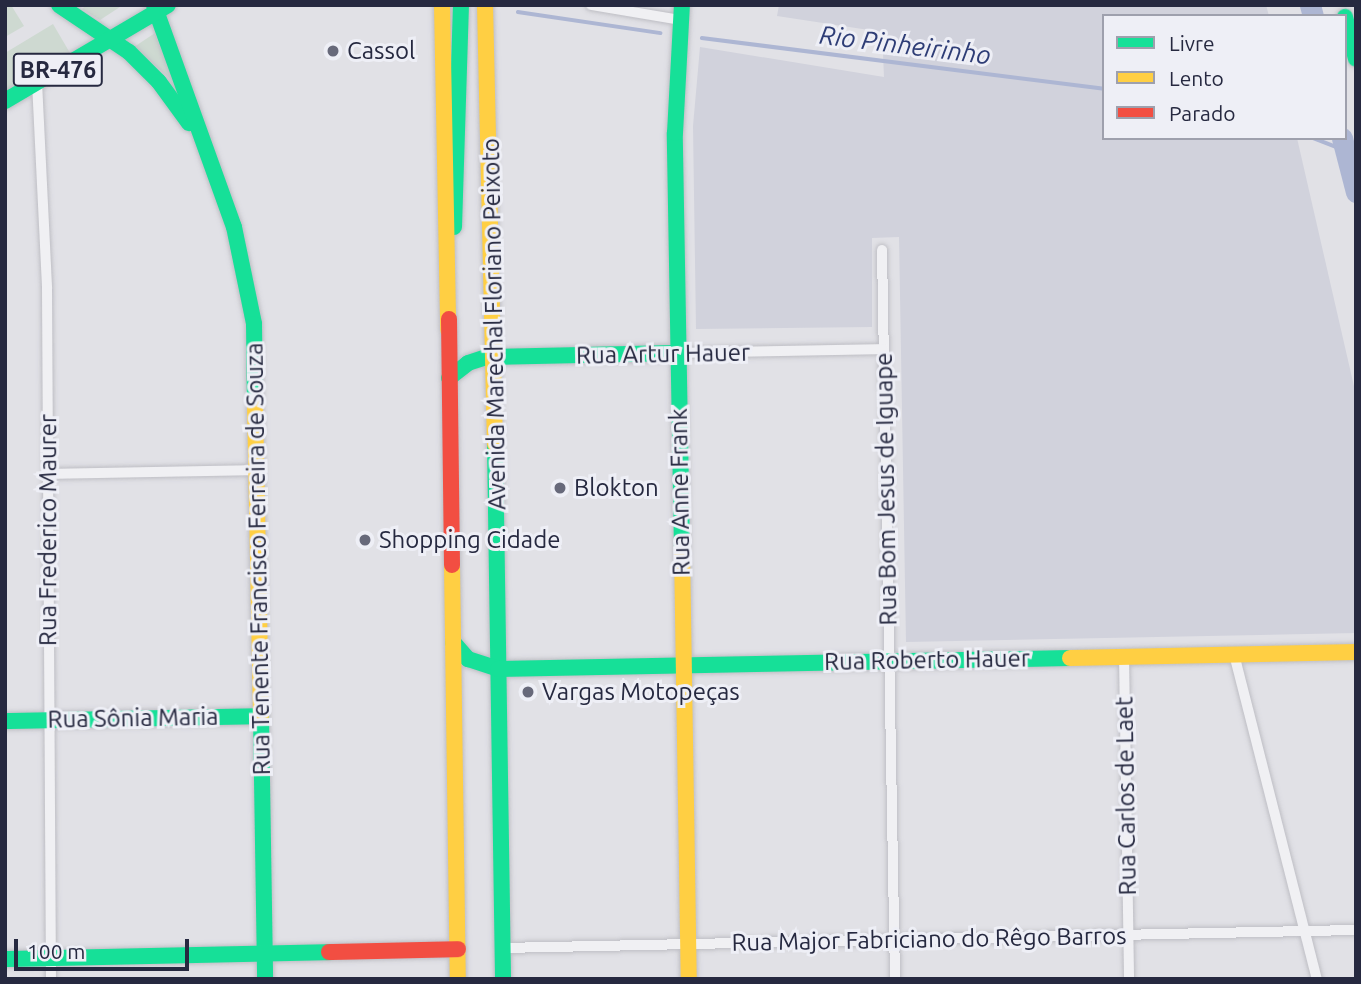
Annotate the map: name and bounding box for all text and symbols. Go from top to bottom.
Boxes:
legend [1102,14,1347,140]
water label: Rio Pinheirinho [818,19,992,71]
text: Livre [1169,31,1215,55]
place label: Cassol [347,37,415,65]
marker: Cassol [325,43,341,59]
road number: BR-476 [13,50,104,90]
text: Lento [1169,66,1224,90]
text: Parado [1169,101,1235,125]
street label: Avenida Marechal Floriano Peixoto [476,138,512,510]
street label: Rua Artur Hauer [576,338,750,370]
street label: Rua Tenente Francisco Ferreira de Souza [240,343,276,775]
street label: Rua Bom Jesus de Iguape [869,352,903,626]
street label: Rua Anne Frank [664,408,696,576]
street label: Rua Frederico Maurer [34,414,62,646]
place label: Blokton [574,474,659,502]
marker: Blokton [552,480,568,496]
place label: Shopping Cidade [379,526,560,554]
marker: Shopping Cidade [357,532,373,548]
street label: Rua Roberto Hauer [824,644,1030,676]
place label: Vargas Motopeças [542,678,740,706]
marker: Vargas Motopeças [520,684,536,700]
street label: Rua Carlos de Laet [1110,696,1142,896]
street label: Rua Sônia Maria [47,702,219,734]
street label: Rua Major Fabriciano do Rêgo Barros [731,921,1127,957]
scale bar [18,925,192,969]
text: 100 m [27,939,85,963]

